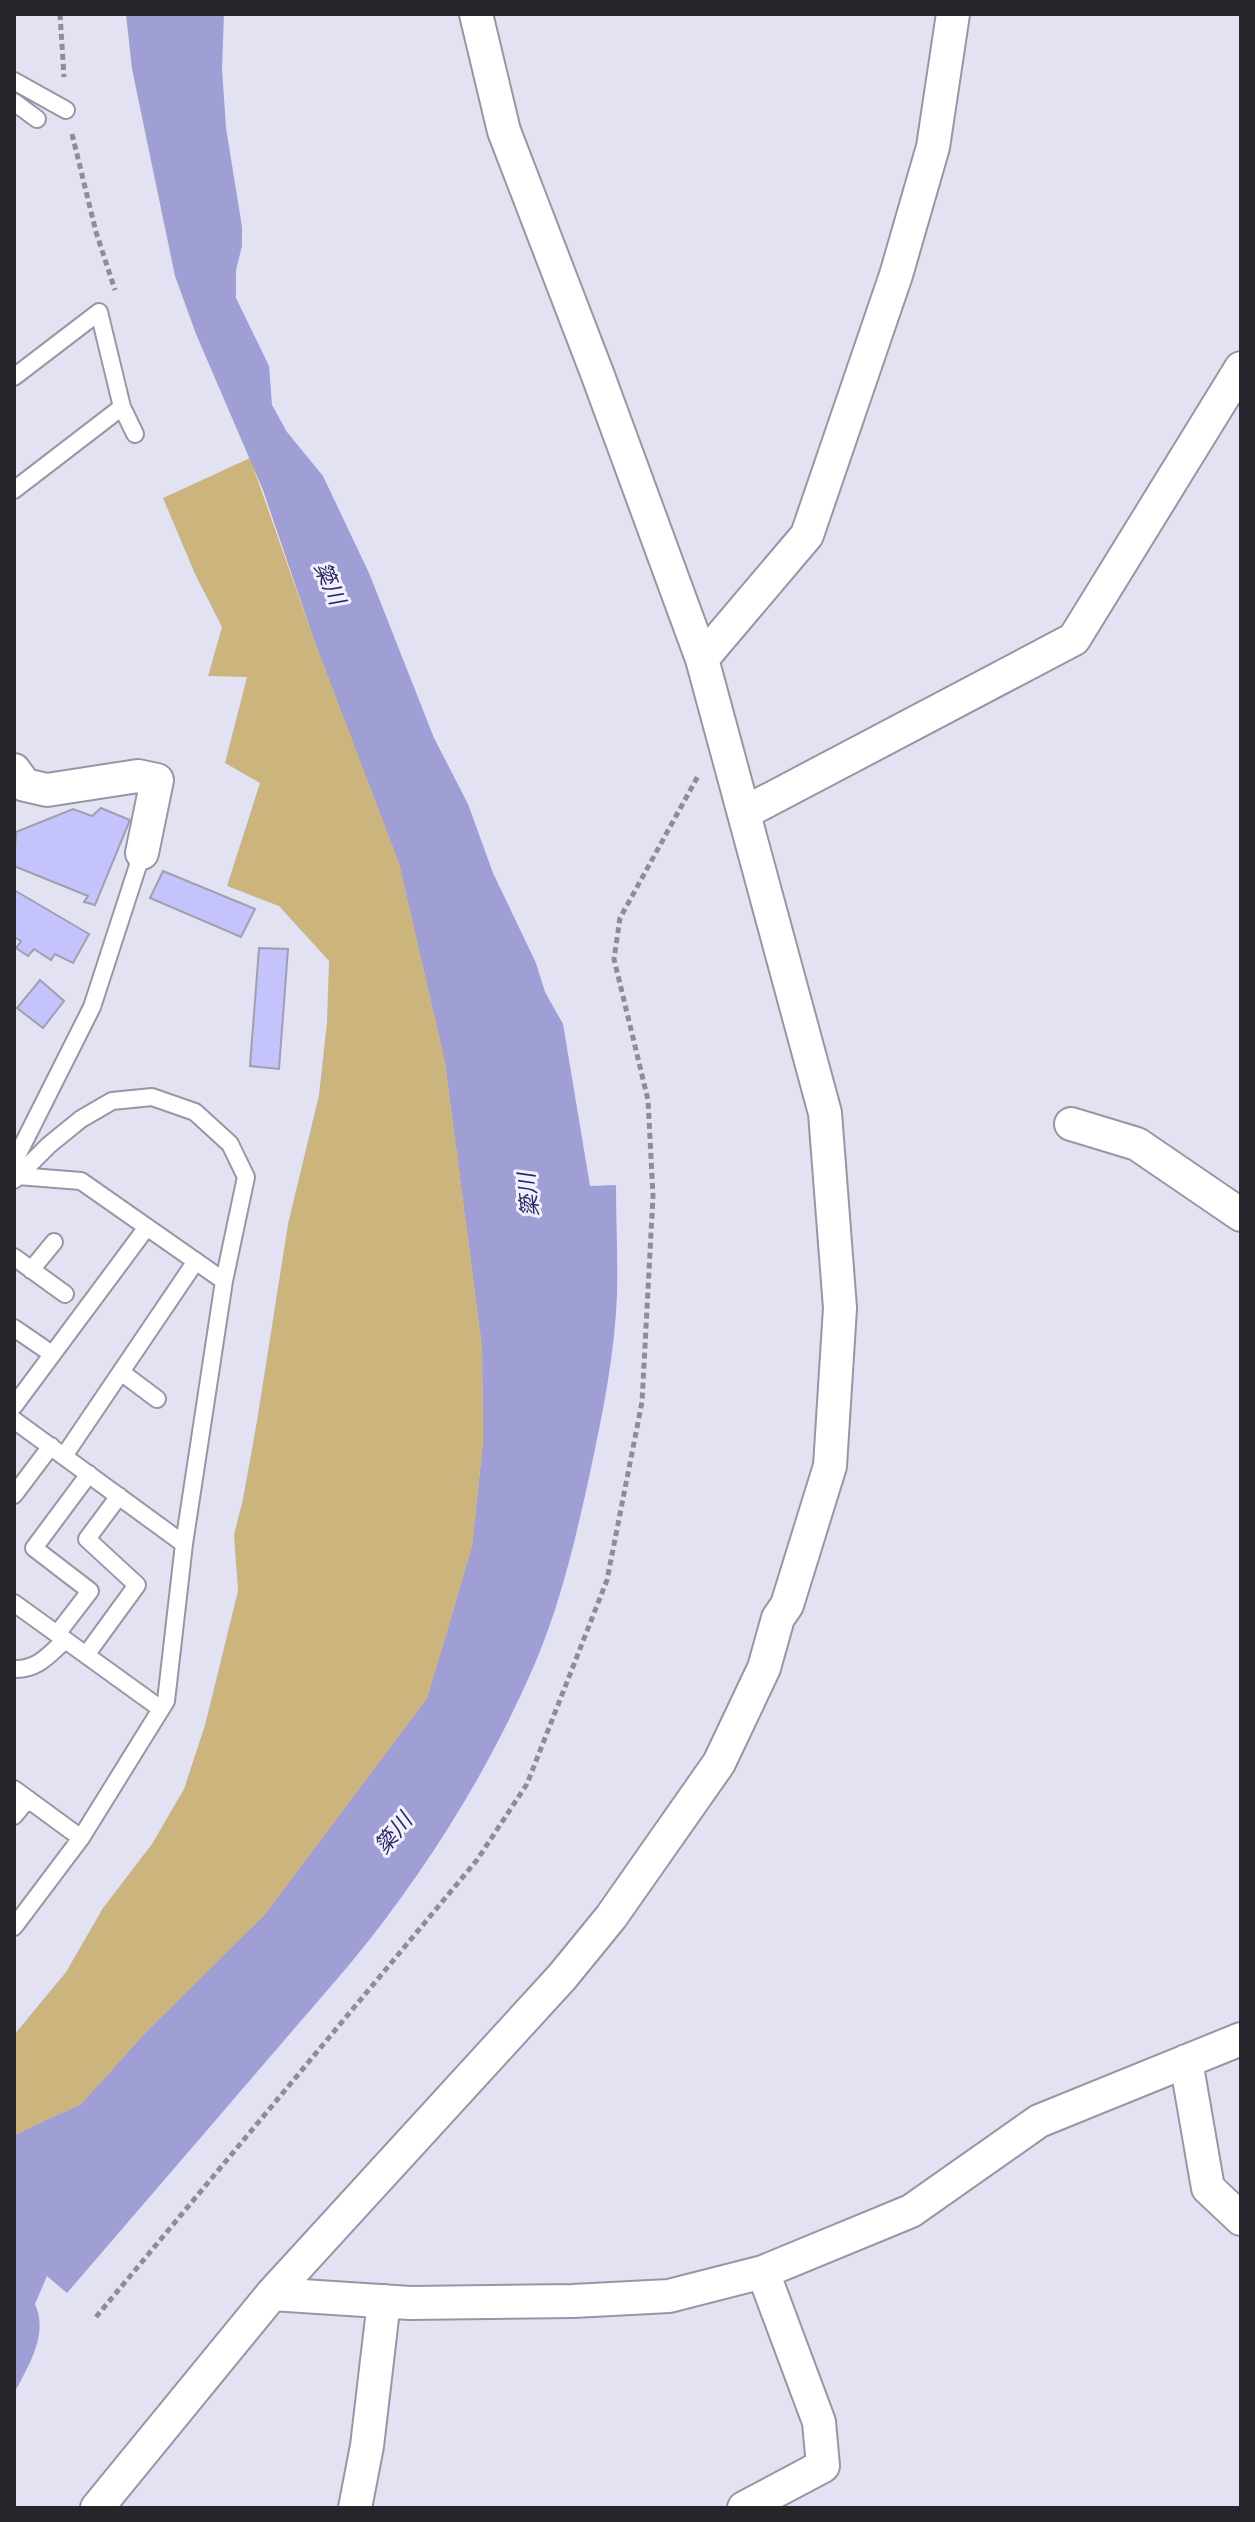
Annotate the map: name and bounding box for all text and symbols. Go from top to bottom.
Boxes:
water label: 簗川 [308,557,353,611]
water label: 簗川 [511,1170,544,1218]
water label: 簗川 [367,1805,419,1859]

